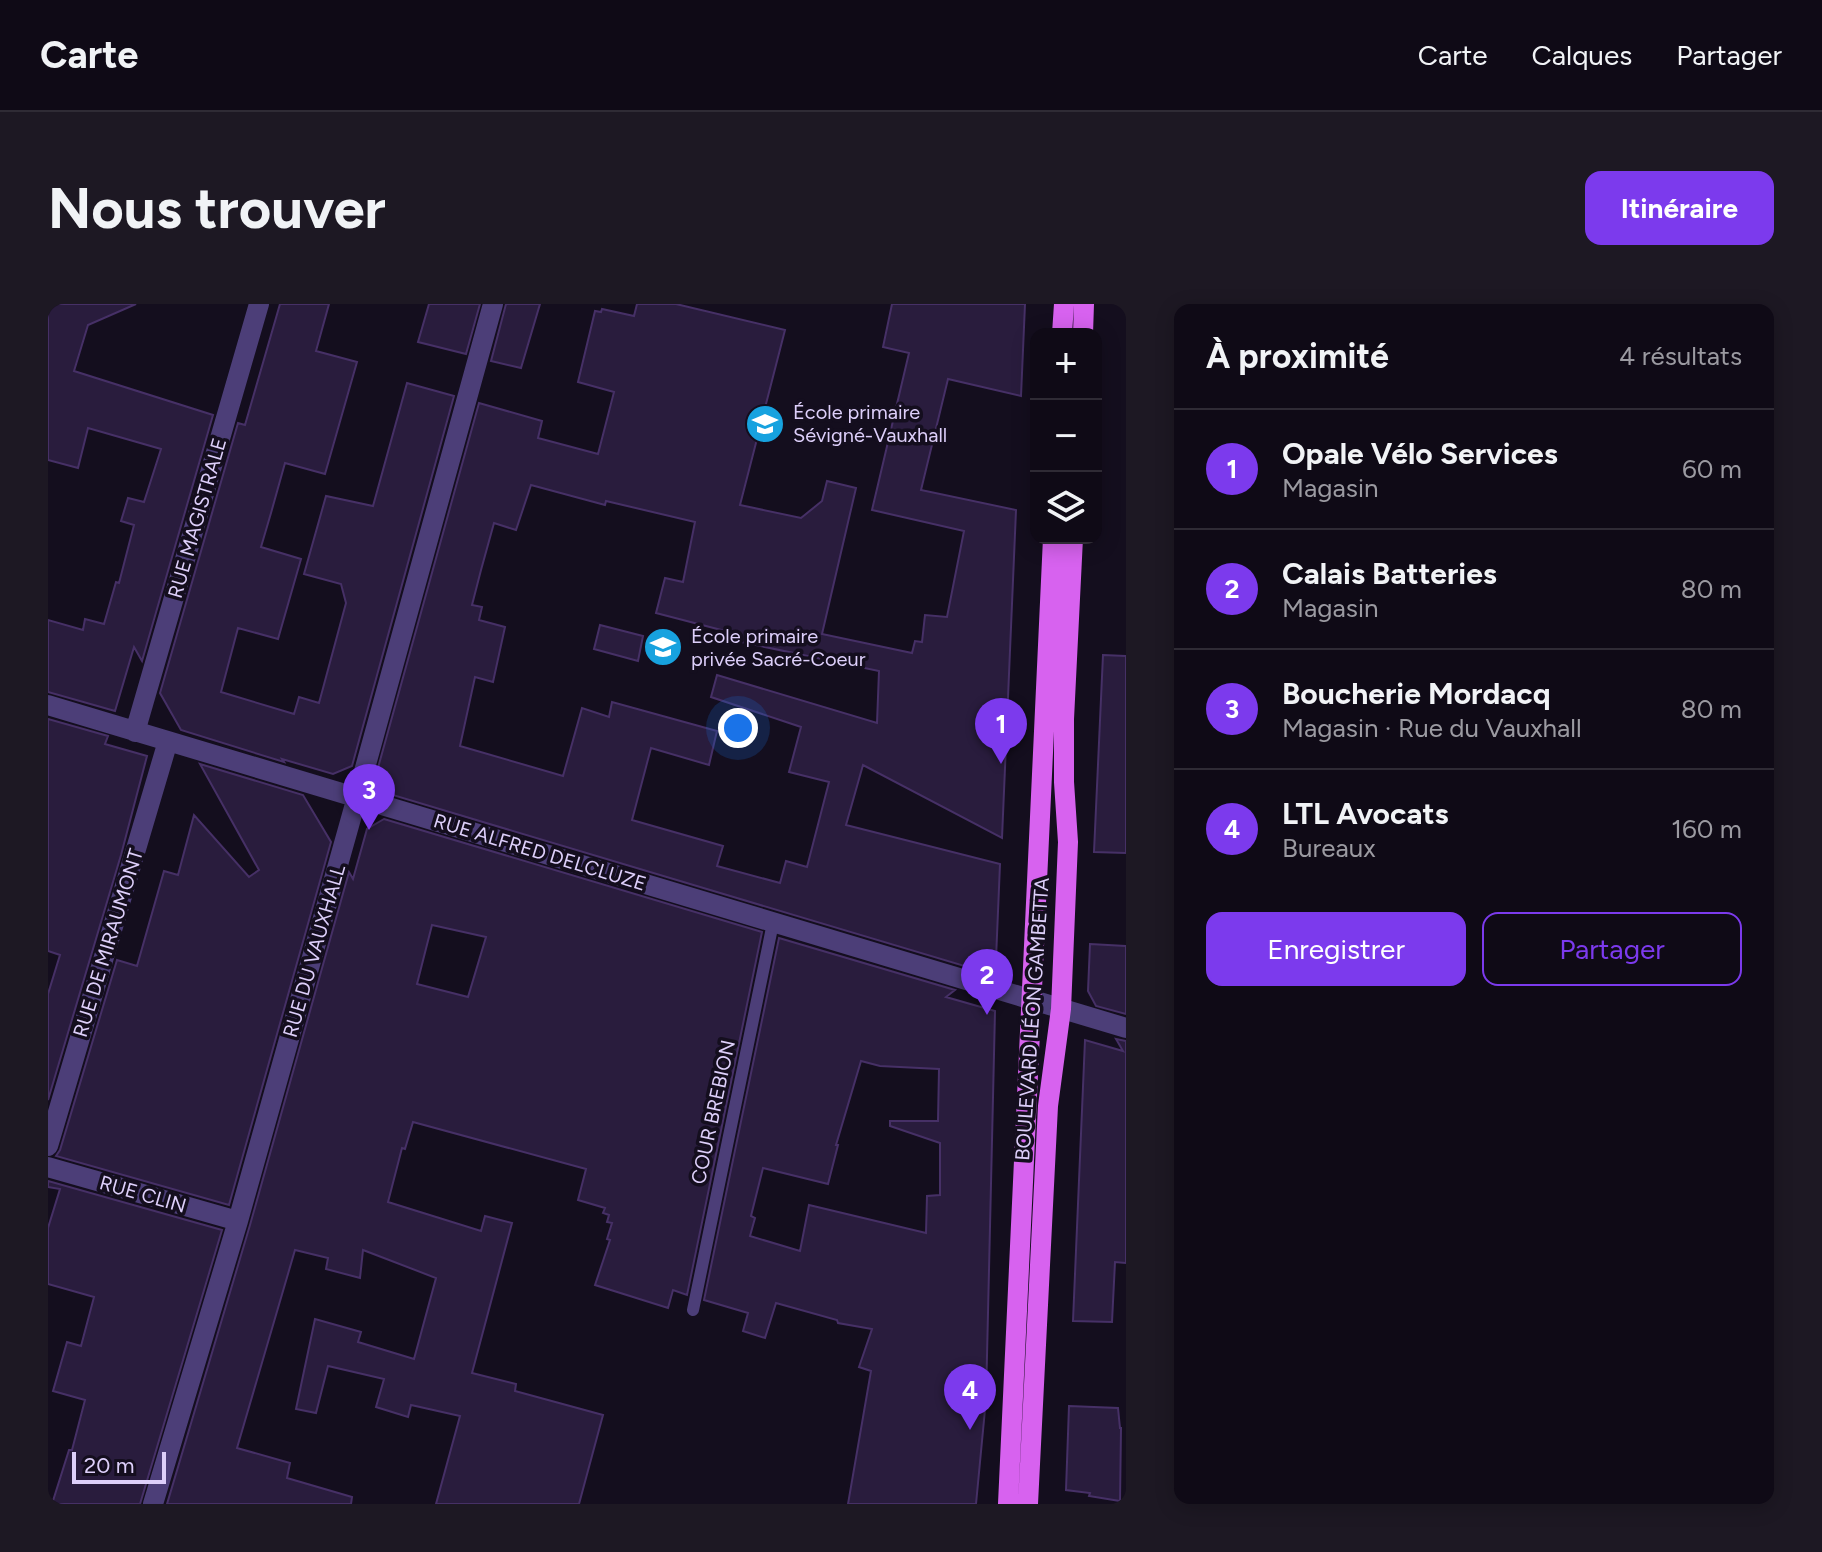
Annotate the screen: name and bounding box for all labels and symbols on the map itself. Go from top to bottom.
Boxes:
place label: École primaire Sévigné-Vauxhall [793,400,947,447]
school or university icon: École primaire Sévigné-Vauxhall [744,403,786,445]
street label: RUE MAGISTRALE [163,435,231,601]
place label: École primaire privée Sacré-Coeur [691,624,866,671]
school or university icon: École primaire privée Sacré-Coeur [642,626,684,668]
pin: 1 [975,698,1027,764]
your location [718,708,758,748]
pin: 3 [343,764,395,830]
street label: RUE ALFRED DELCLUZE [431,808,649,896]
street label: RUE DE MIRAUMONT [68,846,148,1040]
street label: RUE DU VAUXHALL [278,861,350,1040]
street label: BOULEVARD LÉON GAMBETTA [1010,876,1054,1161]
pin: 2 [961,949,1013,1015]
street label: COUR BREBION [686,1038,740,1186]
street label: RUE CLIN [97,1170,189,1218]
pin: 4 [944,1364,996,1430]
scale bar [72,1448,166,1484]

